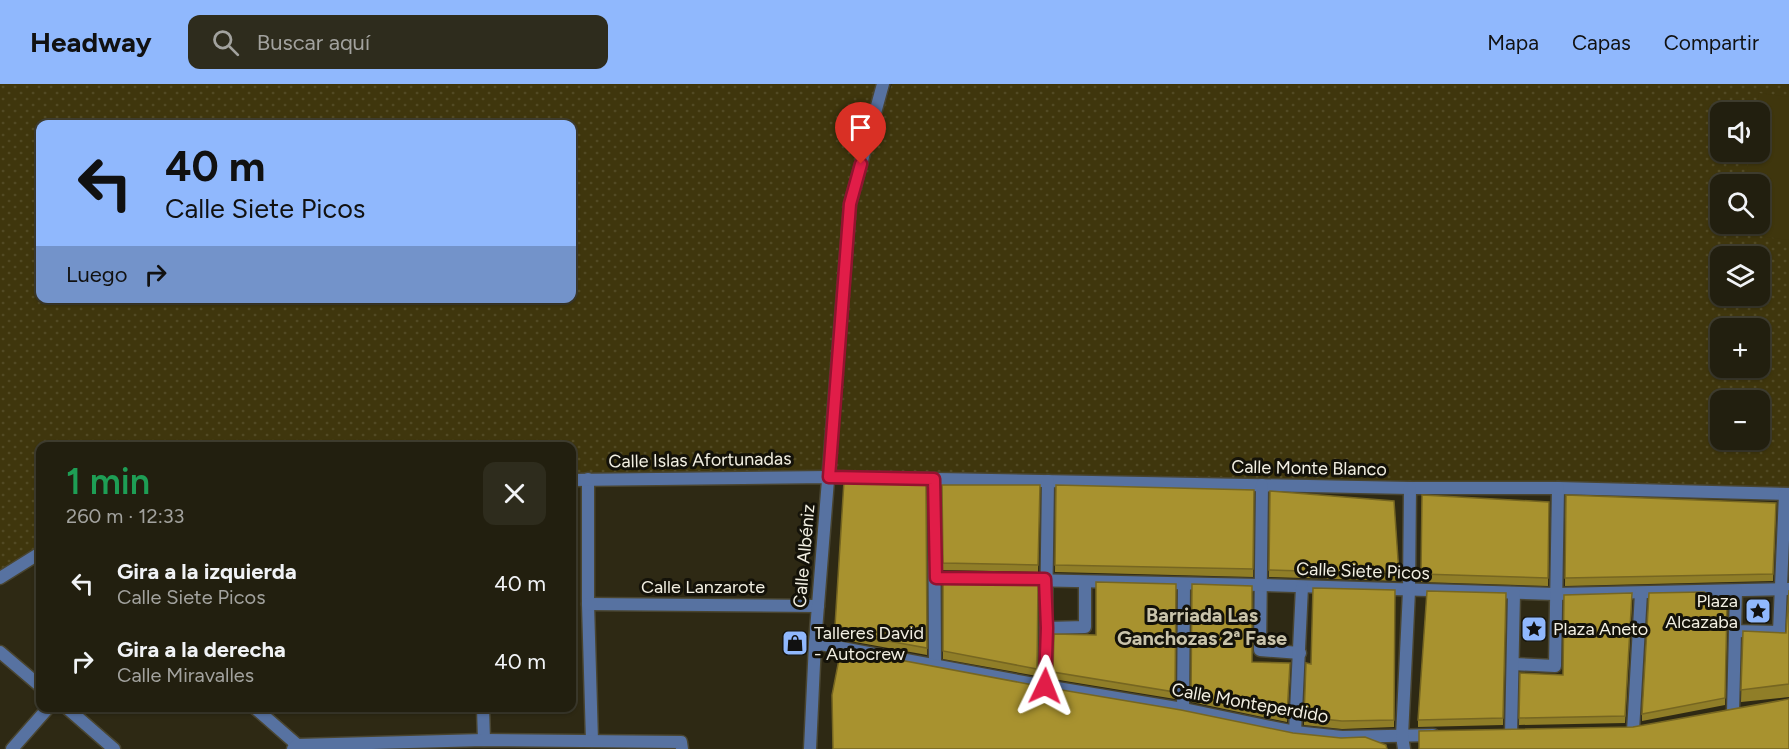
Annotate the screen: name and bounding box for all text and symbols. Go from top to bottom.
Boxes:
search box [188,15,608,69]
text: Headway [30,25,152,59]
icon: search [209,26,242,59]
text: Buscar aquí [257,29,370,56]
text: Mapa [1487,30,1539,55]
text: Capas [1572,30,1631,55]
text: Compartir [1664,30,1759,55]
pin [835,102,886,164]
map controls [1710,102,1770,450]
button: sound [1710,102,1770,162]
icon: arrive [844,111,877,144]
text: 40 m [165,141,265,192]
icon: left [66,144,144,222]
button: search [1710,174,1770,234]
text: Calle Siete Picos [165,192,365,225]
button: layers [1710,246,1770,306]
icon: right [139,258,172,291]
text: Luego [66,261,127,288]
button: + [1710,318,1770,378]
button: − [1710,390,1770,450]
street label: Calle Islas Afortunadas [608,447,792,473]
street label: Calle Monte Blanco [1231,456,1387,480]
text: 1 min [66,460,150,503]
button: close [483,462,546,525]
street label: Calle Albéniz [789,503,820,609]
text: 260 m · 12:33 [66,504,185,528]
text: Gira a la izquierda [117,558,297,585]
street label: Calle Siete Picos [1296,558,1430,584]
icon: left [66,567,99,600]
text: 40 m [494,570,546,597]
street label: Calle Lanzarote [641,576,765,598]
text: Calle Siete Picos [117,585,265,609]
place label: Plaza Alcazaba [1665,590,1738,633]
place icon: Plaza Alcazaba [1743,596,1773,626]
district label: Barriada Las Ganchozas 2ª Fase [1117,603,1287,650]
place icon: Plaza Aneto [1519,614,1549,644]
place label: Plaza Aneto [1553,618,1648,640]
place label: Talleres David - Autocrew [814,622,924,665]
shop icon: Talleres David - Autocrew [780,628,810,658]
text: Gira a la derecha [117,636,286,663]
icon: right [66,645,99,678]
text: 40 m [494,648,546,675]
position arrow [1013,654,1077,718]
text: Calle Miravalles [117,663,254,687]
street label: Calle Monteperdido [1170,678,1330,728]

